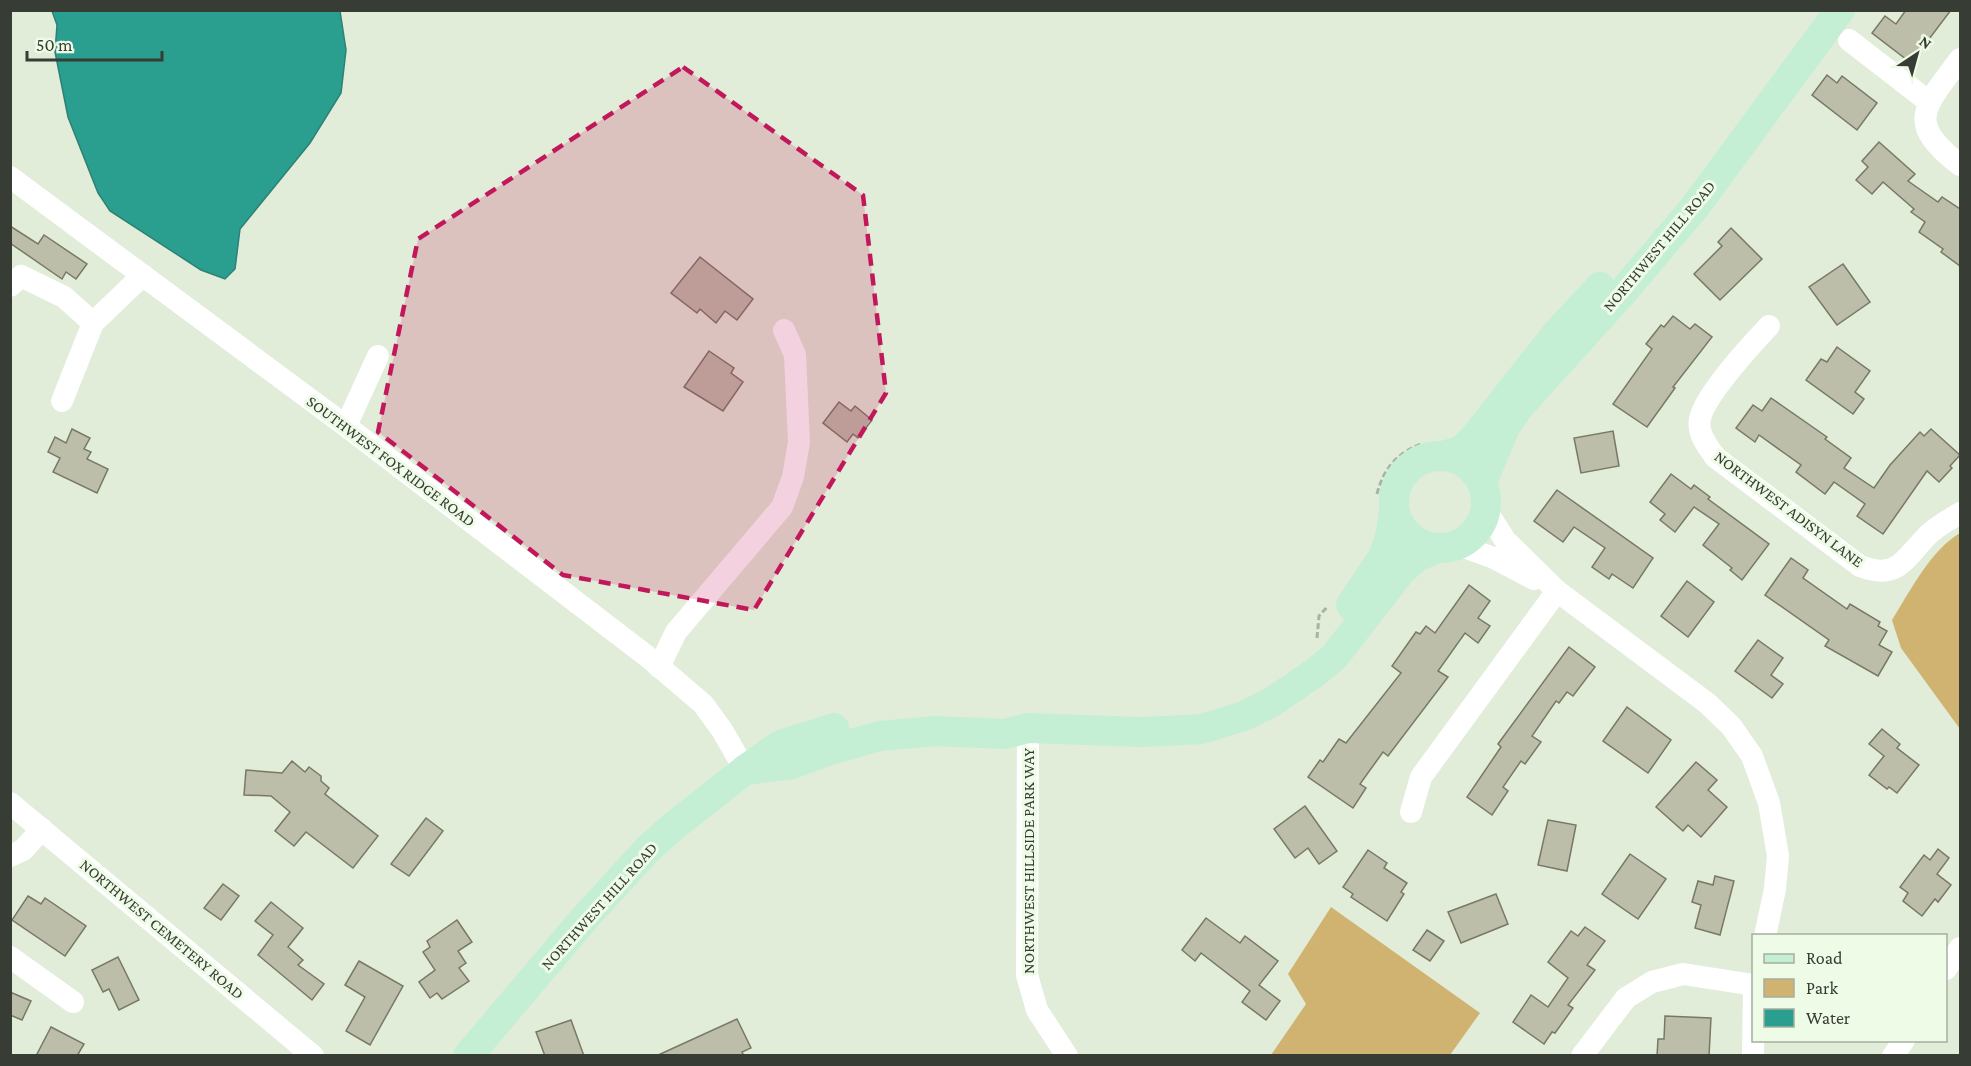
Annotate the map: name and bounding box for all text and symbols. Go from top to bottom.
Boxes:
scale bar [27,24,162,62]
north arrow [1887,24,1947,84]
text: N [1916,32,1935,52]
text: 50 m [36,35,73,55]
street label: NORTHWEST HILL ROAD [1600,177,1718,315]
street label: SOUTHWEST FOX RIDGE ROAD [304,392,478,530]
street label: NORTHWEST ADISYN LANE [1711,448,1867,571]
street label: NORTHWEST HILLSIDE PARK WAY [1020,747,1037,974]
street label: NORTHWEST HILL ROAD [538,839,660,973]
street label: NORTHWEST CEMETERY ROAD [77,856,247,1002]
legend [1752,934,1947,1042]
text: Road [1806,948,1843,968]
text: Park [1806,978,1838,998]
text: Water [1806,1008,1851,1028]

